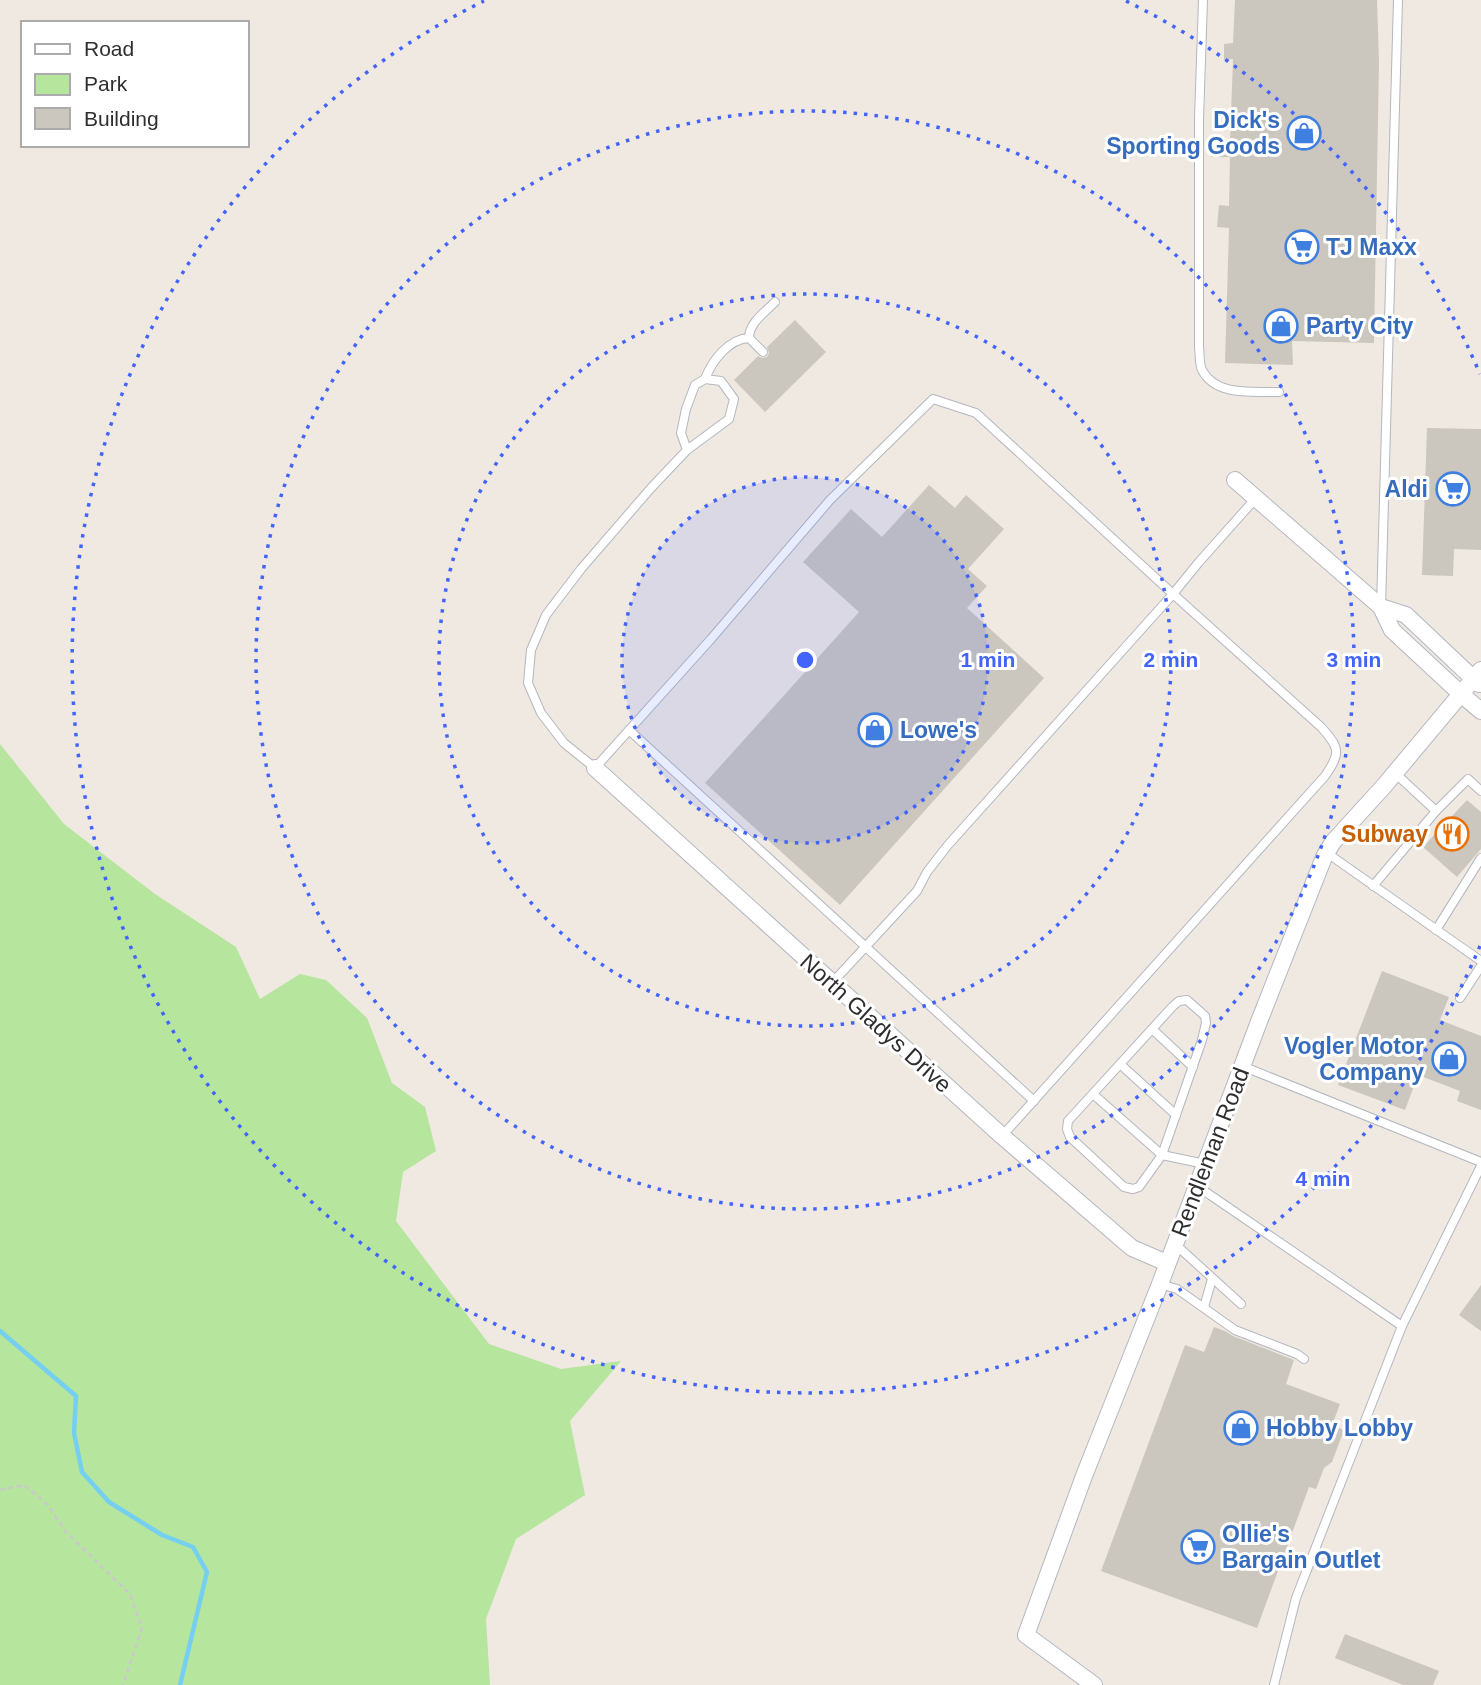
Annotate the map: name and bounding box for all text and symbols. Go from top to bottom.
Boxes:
legend [21,21,248,147]
text: Road [84,37,134,60]
text: Park [84,72,128,95]
text: Building [84,107,159,130]
place label: Dick's Sporting Goods [1106,107,1280,159]
shop icon: Dick's Sporting Goods [1285,114,1323,152]
supermarket icon: TJ Maxx [1283,228,1321,266]
place label: TJ Maxx [1326,234,1417,260]
shop icon: Party City [1262,307,1300,345]
place label: Party City [1306,313,1414,339]
supermarket icon: Aldi [1434,470,1472,508]
place label: Aldi [1385,476,1428,502]
centre of rings [793,648,817,672]
text: 1 min [961,648,1015,671]
text: 2 min [1144,648,1198,671]
text: 3 min [1327,648,1381,671]
shop icon: Lowe's [856,711,894,749]
place label: Lowe's [900,717,977,743]
restaurant icon: Subway [1433,815,1471,853]
place label: Subway [1341,821,1428,847]
street label: North Gladys Drive [795,948,957,1098]
place label: Vogler Motor Company [1284,1033,1424,1085]
shop icon: Vogler Motor Company [1430,1040,1468,1078]
street label: Rendleman Road [1166,1064,1254,1240]
text: 4 min [1296,1167,1350,1190]
shop icon: Hobby Lobby [1222,1409,1260,1447]
place label: Hobby Lobby [1266,1415,1413,1441]
place label: Ollie's Bargain Outlet [1222,1521,1381,1573]
supermarket icon: Ollie's Bargain Outlet [1179,1528,1217,1566]

